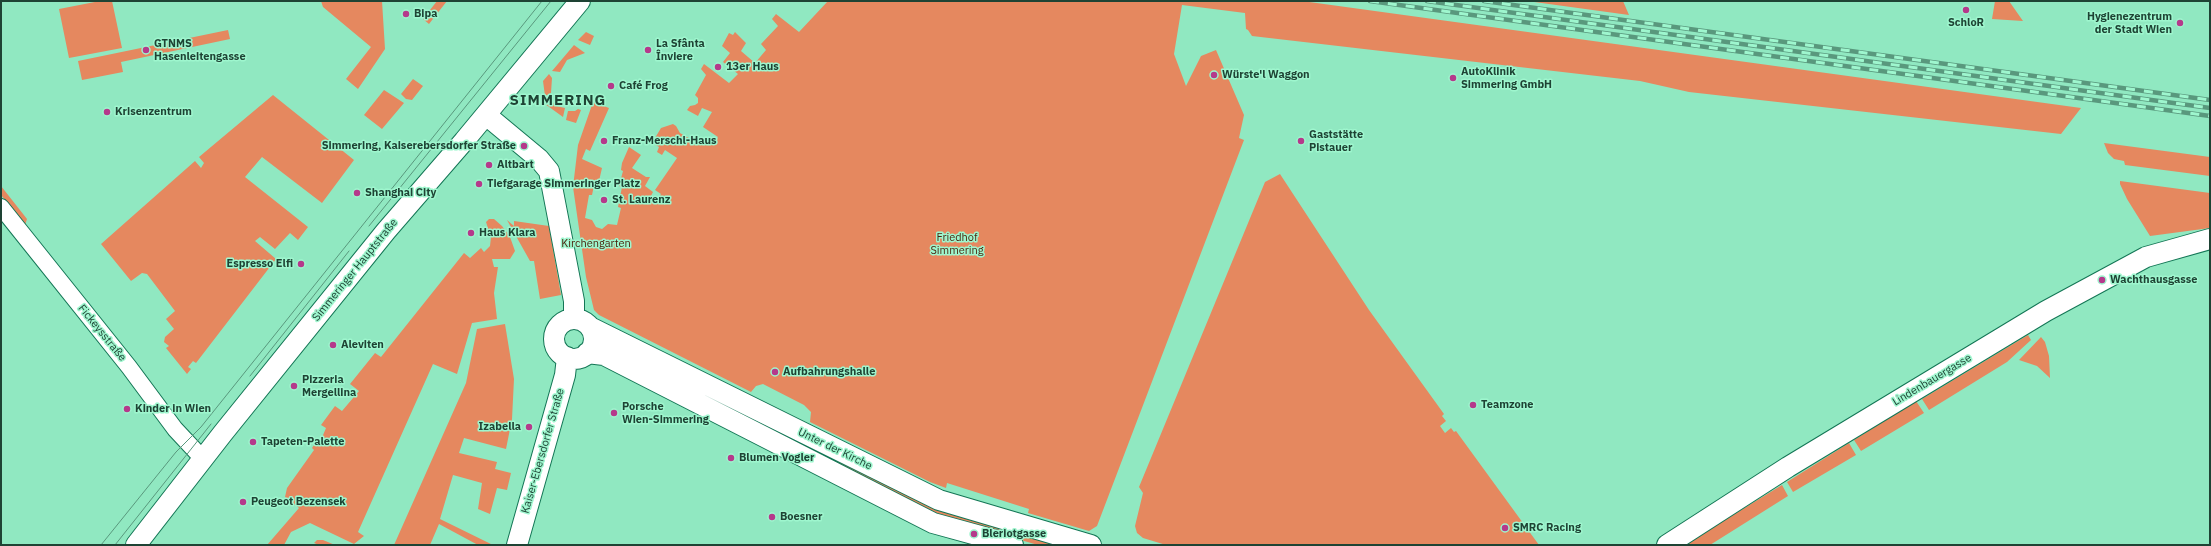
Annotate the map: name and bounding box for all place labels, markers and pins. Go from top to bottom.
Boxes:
marker: SchloR [1961,5,1971,15]
place label: Bipa [414,7,437,21]
marker: Bipa [401,9,411,19]
place label: Hygienezentrum der Stadt Wien [2087,10,2172,36]
place label: SchloR [1948,16,1984,30]
marker: Hygienezentrum der Stadt Wien [2175,18,2185,28]
place label: GTNMS Hasenleitengasse [154,37,246,63]
place label: La Sfânta Înviere [656,37,705,63]
marker: GTNMS Hasenleitengasse [141,45,151,55]
marker: La Sfânta Înviere [643,45,653,55]
place label: 13er Haus [726,60,779,74]
marker: 13er Haus [713,62,723,72]
place label: AutoKlinik Simmering GmbH [1461,65,1552,91]
place label: Würste'l Waggon [1222,68,1310,82]
marker: Würste'l Waggon [1209,70,1219,80]
marker: AutoKlinik Simmering GmbH [1448,73,1458,83]
place label: Café Frog [619,79,668,93]
marker: Café Frog [606,81,616,91]
place label: Krisenzentrum [115,105,192,119]
marker: Krisenzentrum [102,107,112,117]
place label: Gaststätte Pistauer [1309,128,1363,154]
place label: Franz-Merschl-Haus [612,134,717,148]
marker: Franz-Merschl-Haus [599,136,609,146]
marker: Gaststätte Pistauer [1296,136,1306,146]
place label: Simmering, Kaiserebersdorfer Straße [322,139,516,153]
marker: Simmering, Kaiserebersdorfer Straße [519,141,529,151]
place label: Altbart [497,158,534,172]
marker: Altbart [484,160,494,170]
place label: Tiefgarage Simmeringer Platz [487,177,640,191]
marker: Tiefgarage Simmeringer Platz [474,179,484,189]
place label: Shanghai City [365,186,436,200]
marker: Shanghai City [352,188,362,198]
place label: St. Laurenz [612,193,671,207]
marker: St. Laurenz [599,195,609,205]
place label: Haus Klara [479,226,536,240]
marker: Haus Klara [466,228,476,238]
place label: Espresso Elfi [227,257,293,271]
marker: Espresso Elfi [296,259,306,269]
place label: Wachthausgasse [2110,273,2198,287]
marker: Wachthausgasse [2097,275,2107,285]
place label: Aleviten [341,338,384,352]
marker: Aleviten [328,340,338,350]
place label: Aufbahrungshalle [783,365,875,379]
marker: Aufbahrungshalle [770,367,780,377]
place label: Pizzeria Mergellina [302,373,356,399]
marker: Pizzeria Mergellina [289,381,299,391]
place label: Teamzone [1481,398,1533,412]
place label: Porsche Wien-Simmering [622,400,709,426]
marker: Teamzone [1468,400,1478,410]
place label: Kinder in Wien [135,402,211,416]
marker: Kinder in Wien [122,404,132,414]
marker: Porsche Wien-Simmering [609,408,619,418]
place label: Izabella [479,420,521,434]
marker: Izabella [524,422,534,432]
place label: Tapeten-Palette [261,435,344,449]
marker: Tapeten-Palette [248,437,258,447]
place label: Blumen Vogler [739,451,814,465]
marker: Blumen Vogler [726,453,736,463]
place label: Peugeot Bezensek [251,495,346,509]
marker: Peugeot Bezensek [238,497,248,507]
place label: Boesner [780,510,822,524]
marker: Boesner [767,512,777,522]
place label: SMRC Racing [1513,521,1581,535]
marker: SMRC Racing [1500,523,1510,533]
place label: Bleriotgasse [982,527,1046,541]
marker: Bleriotgasse [969,529,979,539]

